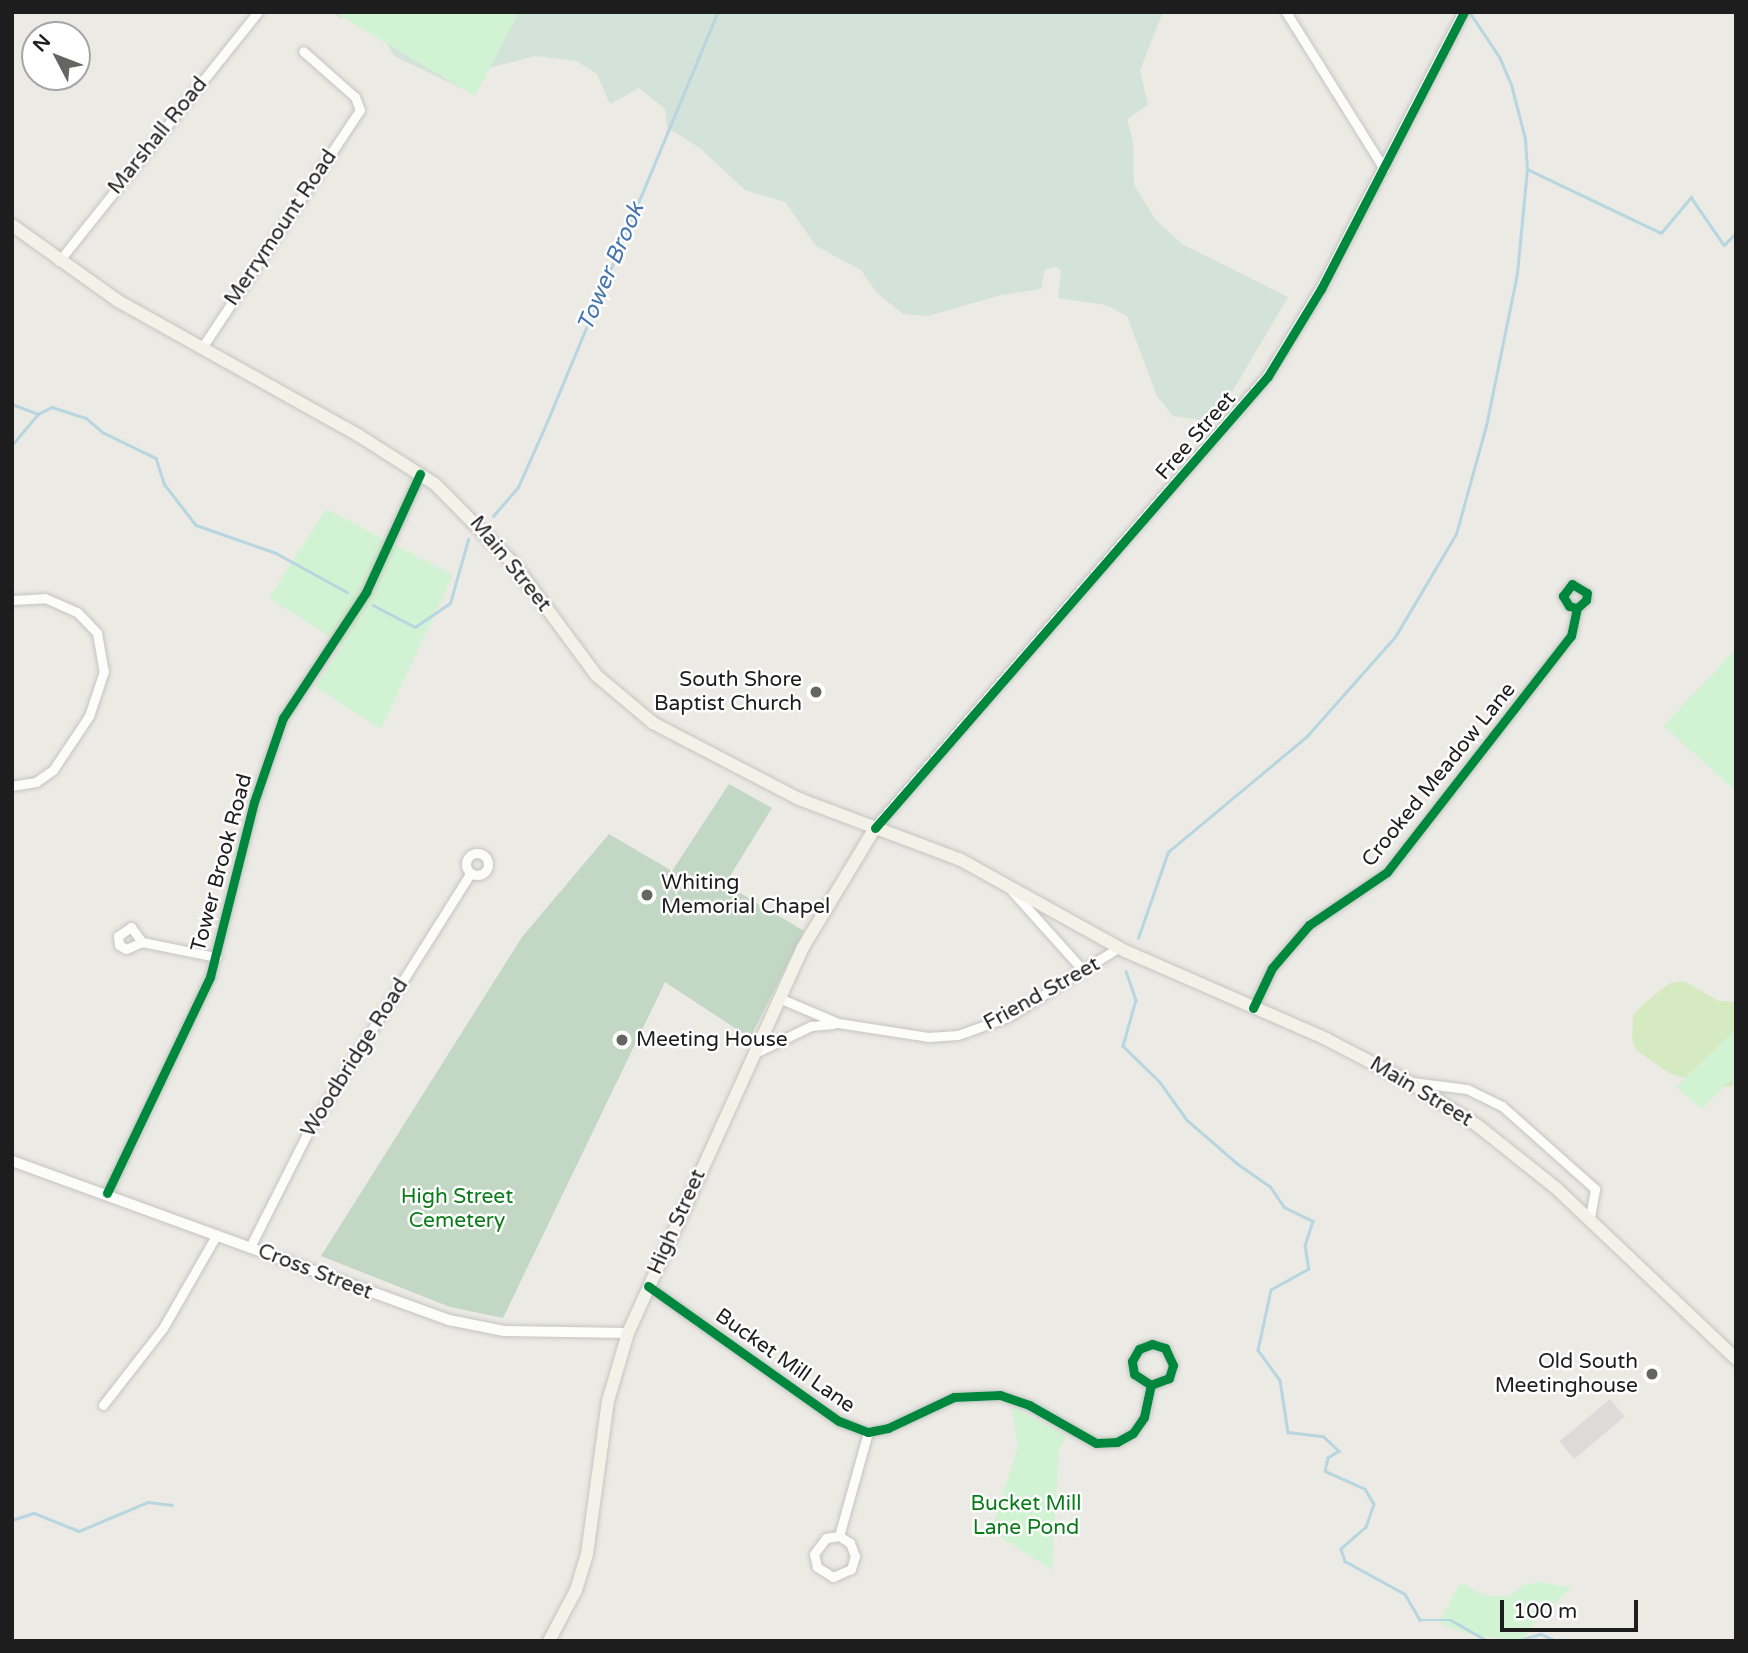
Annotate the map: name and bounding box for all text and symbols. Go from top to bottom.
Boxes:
north arrow [21,21,91,91]
text: N [29,30,55,56]
street label: Marshall Road [103,72,213,200]
street label: Merrymount Road [219,145,343,311]
water label: Tower Brook [572,199,650,335]
street label: Free Street [1151,387,1241,485]
street label: Main Street [464,511,556,617]
place label: South Shore Baptist Church [654,667,802,717]
street label: Crooked Meadow Lane [1357,678,1521,872]
marker: South Shore Baptist Church [808,684,824,700]
street label: Tower Brook Road [186,771,258,955]
place label: Whiting Memorial Chapel [661,870,830,920]
marker: Whiting Memorial Chapel [639,887,655,903]
street label: Friend Street [980,952,1104,1036]
street label: Woodbridge Road [296,974,414,1142]
place label: Meeting House [636,1027,788,1053]
marker: Meeting House [614,1032,630,1048]
street label: Main Street [1365,1051,1477,1133]
street label: High Street [643,1166,711,1278]
park label: High Street Cemetery [401,1184,513,1234]
street label: Cross Street [254,1239,376,1305]
street label: Bucket Mill Lane [710,1303,860,1419]
place label: Old South Meetinghouse [1495,1349,1638,1399]
marker: Old South Meetinghouse [1644,1366,1660,1382]
park label: Bucket Mill Lane Pond [971,1491,1081,1541]
scale bar [1503,1586,1641,1630]
text: 100 m [1513,1599,1577,1624]

